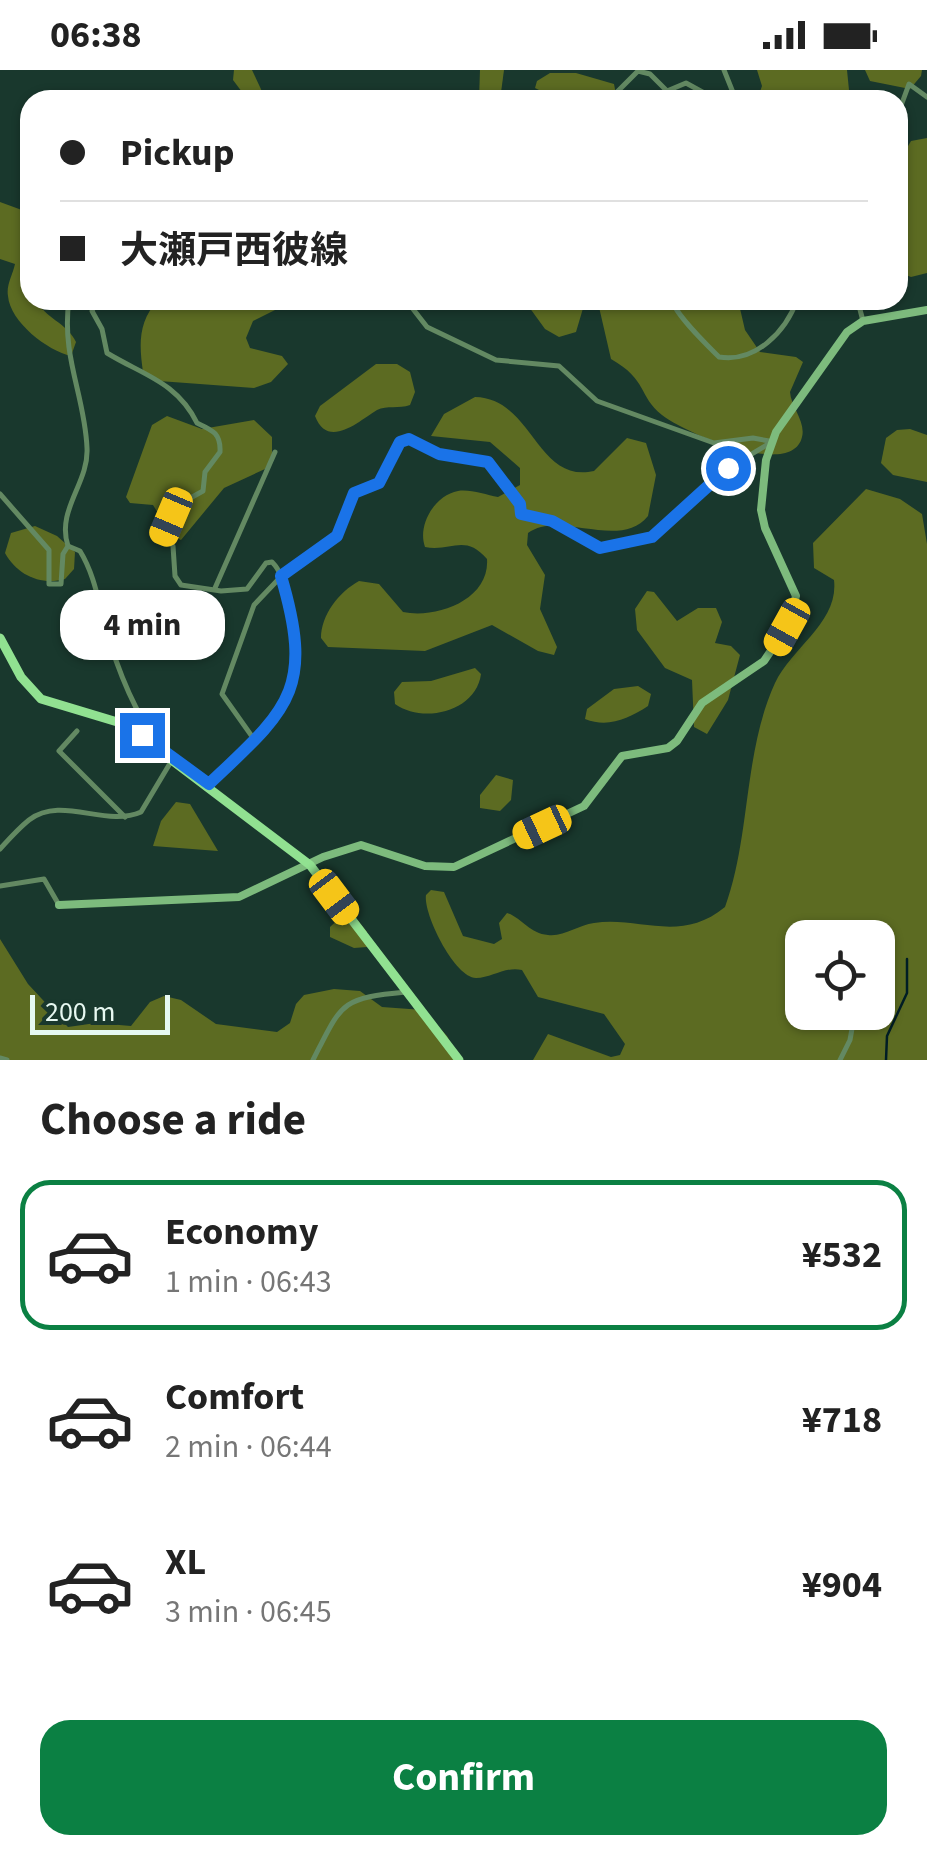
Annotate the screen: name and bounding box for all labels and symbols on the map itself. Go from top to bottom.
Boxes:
route start [706,446,751,491]
car [145,484,197,550]
callout: 4 min [59,590,224,660]
car [759,593,815,661]
route end [120,713,165,758]
car [508,801,576,853]
car [304,864,364,930]
scale bar [30,990,170,1034]

